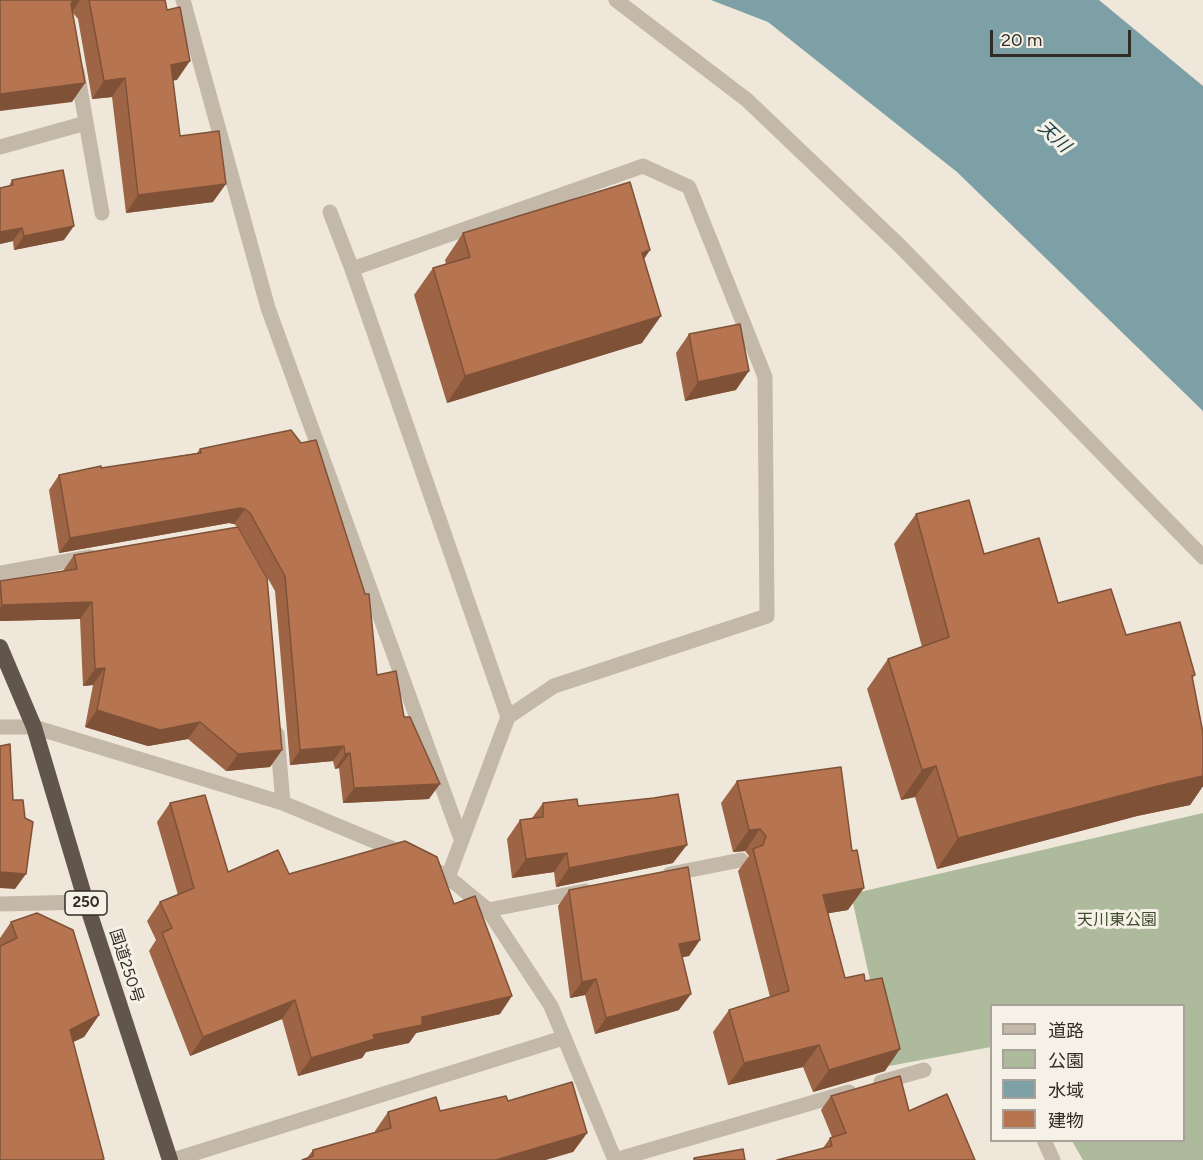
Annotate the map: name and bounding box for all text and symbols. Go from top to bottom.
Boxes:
scale bar [993,18,1134,56]
text: 20 m [1001,29,1042,51]
water label: 天川 [1033,117,1075,157]
road number: 250 [65,891,107,915]
park label: 天川東公園 [1077,910,1157,930]
street label: 国道250号 [105,927,147,1005]
legend [990,1004,1185,1142]
text: 道路 [1048,1020,1084,1042]
text: 公園 [1048,1050,1084,1072]
text: 水域 [1048,1080,1084,1102]
text: 建物 [1048,1110,1084,1132]

